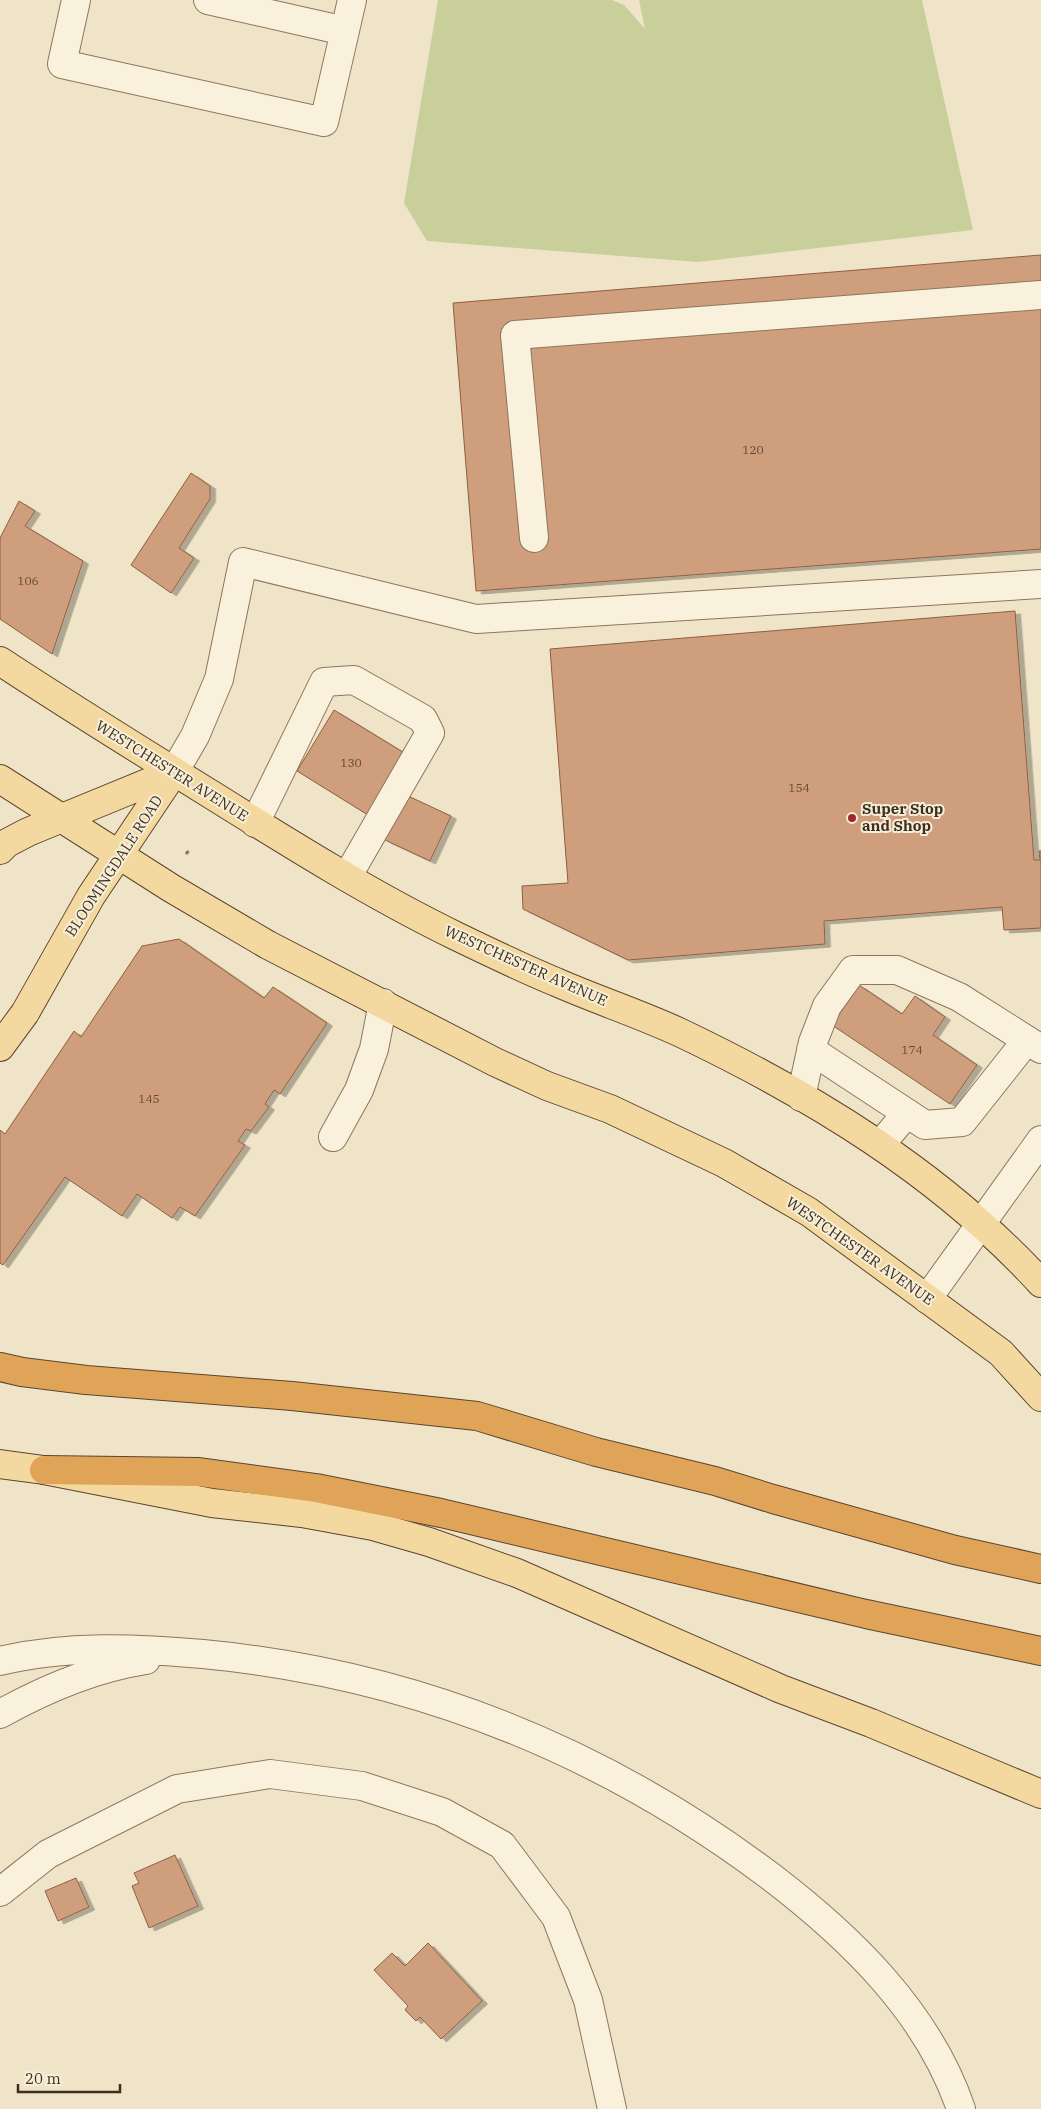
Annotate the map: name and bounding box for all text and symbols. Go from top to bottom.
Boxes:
house number: 120 [742,442,764,457]
house number: 106 [17,573,39,588]
street label: WESTCHESTER AVENUE [92,716,252,825]
house number: 130 [340,755,362,770]
house number: 154 [788,780,810,795]
street label: BLOOMINGDALE ROAD [61,791,166,940]
place label: Super Stop and Shop [862,799,943,835]
marker: Super Stop and Shop [846,812,858,824]
street label: WESTCHESTER AVENUE [442,921,611,1010]
house number: 174 [901,1042,923,1057]
house number: 145 [138,1091,160,1106]
street label: WESTCHESTER AVENUE [783,1192,938,1309]
scale bar [18,2062,120,2094]
text: 20 m [25,2069,61,2088]

